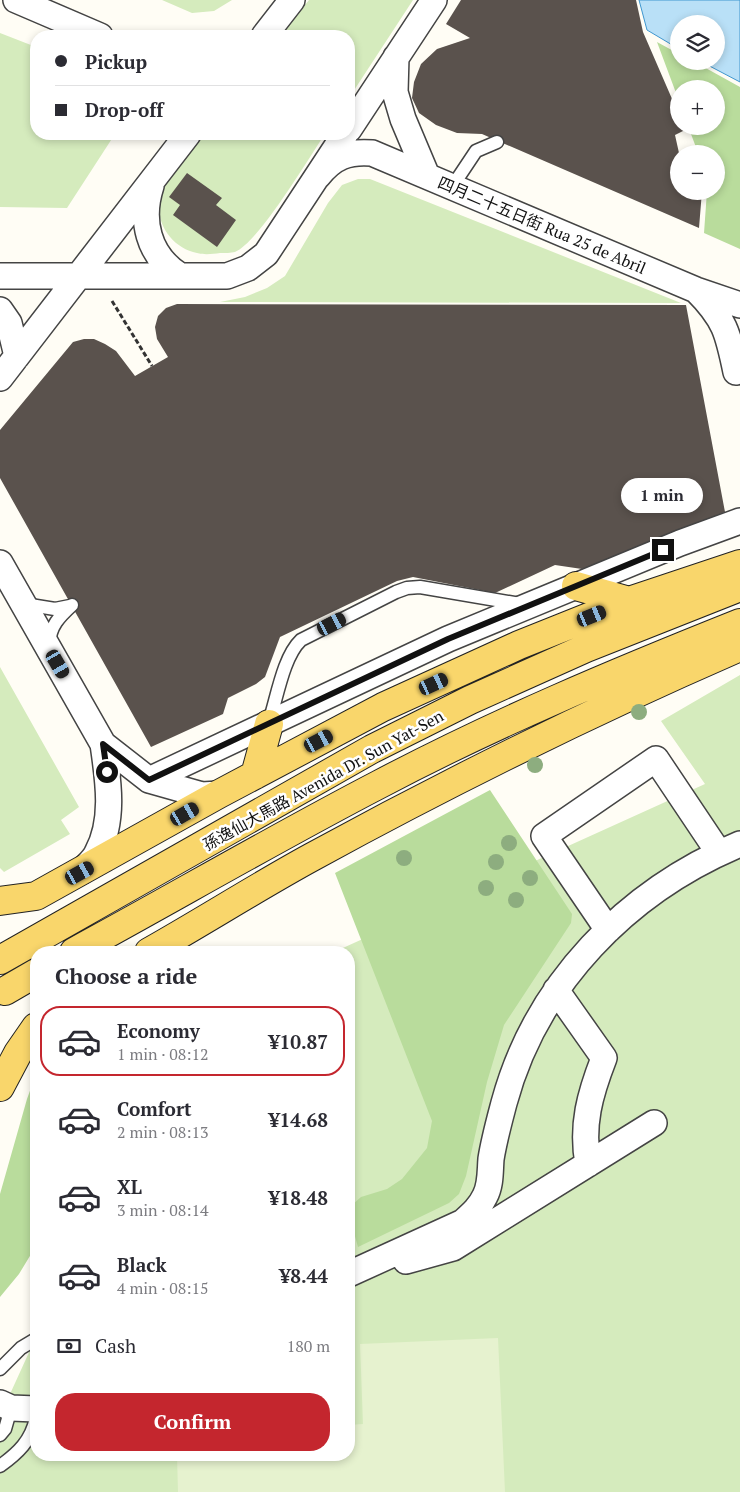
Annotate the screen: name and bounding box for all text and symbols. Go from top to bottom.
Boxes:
map controls [670,15,725,200]
button: layers [670,15,725,70]
text: Pickup [85,49,147,74]
button: + [670,80,725,135]
text: Drop-off [85,97,163,122]
button: − [670,145,725,200]
street label: 四月二十五日街 Rua 25 de Abril [435,171,650,279]
callout: 1 min [622,478,704,512]
text: 1 min [640,484,684,506]
route end [652,539,674,561]
car [575,603,608,629]
car [315,611,348,637]
car [44,647,71,681]
car [417,671,450,697]
street label: 孫逸仙大馬路 Avenida Dr. Sun Yat-Sen [199,704,448,855]
car [302,727,335,755]
route start [96,761,118,783]
car [168,800,201,828]
car [63,859,96,887]
text: Choose a ride [55,961,197,990]
text: Economy [117,1018,200,1043]
icon: car [57,1019,102,1064]
text: ¥10.87 [269,1029,328,1054]
text: 1 min · 08:12 [117,1043,209,1065]
text: Comfort [117,1096,192,1121]
icon: car [57,1097,102,1142]
text: ¥14.68 [269,1107,328,1132]
text: 2 min · 08:13 [117,1121,209,1143]
text: XL [117,1174,142,1199]
icon: car [57,1175,102,1220]
text: ¥18.48 [269,1185,328,1210]
text: 3 min · 08:14 [117,1199,209,1221]
text: Black [117,1252,167,1277]
icon: car [57,1253,102,1298]
text: ¥8.44 [279,1263,328,1288]
text: 4 min · 08:15 [117,1277,209,1299]
icon: cash [55,1332,83,1360]
text: Cash [95,1333,136,1358]
text: 180 m [287,1335,330,1357]
button: Confirm [55,1393,330,1451]

